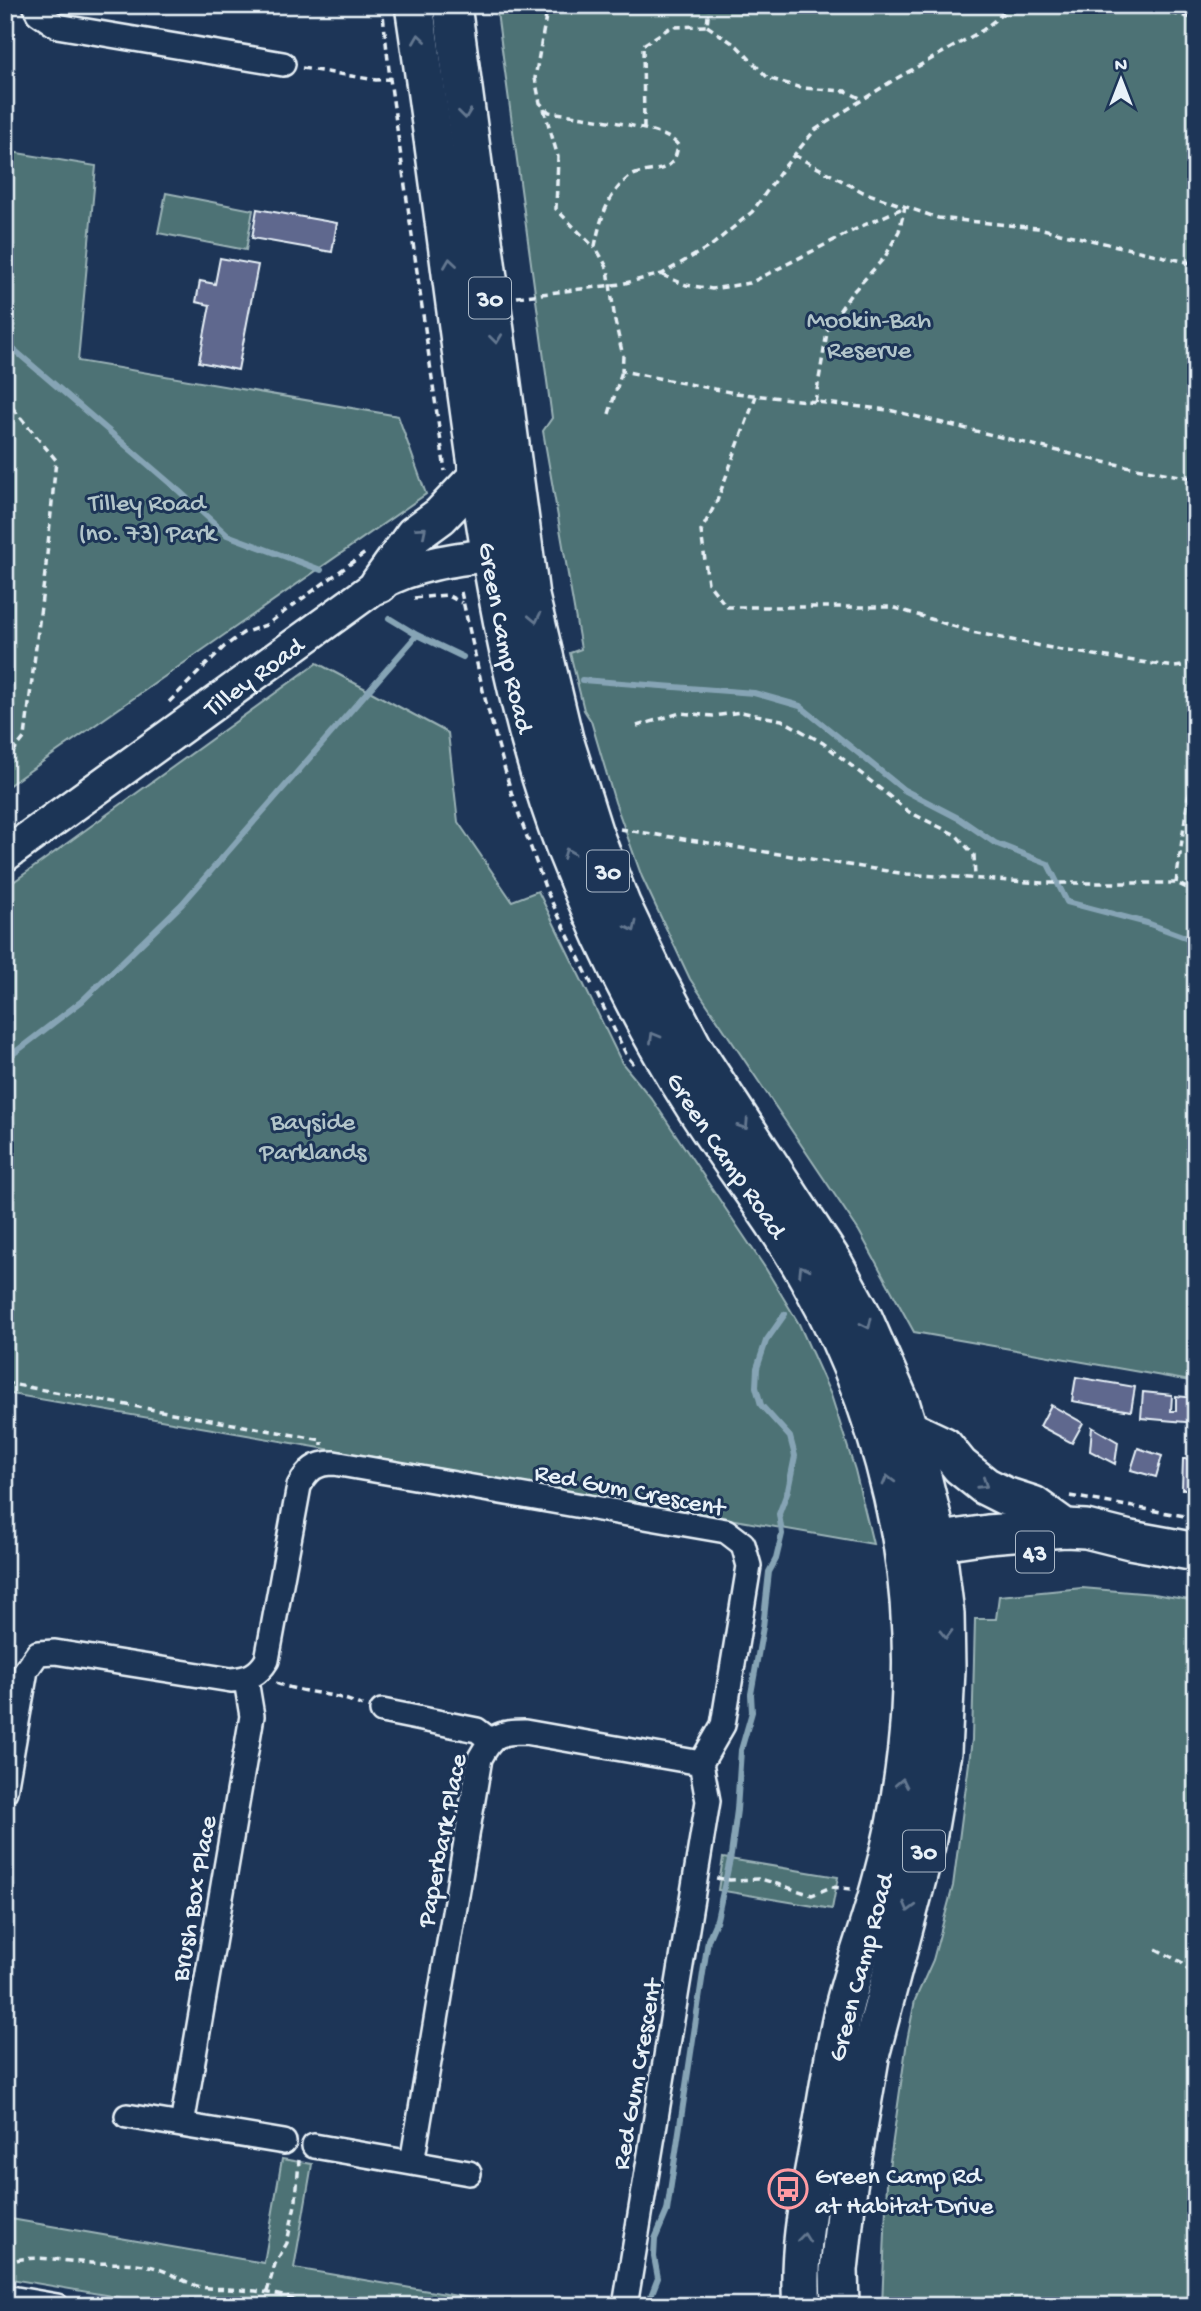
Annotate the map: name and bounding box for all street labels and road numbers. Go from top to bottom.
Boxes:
road number: 30 [469,278,511,318]
street label: Green Camp Road [469,540,539,738]
street label: Tilley Road [198,631,313,727]
road number: 30 [587,850,629,892]
street label: Green Camp Road [657,1068,792,1247]
street label: Red Gum Crescent [531,1459,729,1527]
road number: 43 [1016,1532,1054,1572]
street label: Paperbark Place [412,1751,477,1931]
street label: Brush Box Place [166,1813,226,1985]
road number: 30 [903,1830,945,1872]
street label: Green Camp Road [823,1869,904,2066]
street label: Red Gum Crescent [607,1975,672,2173]

